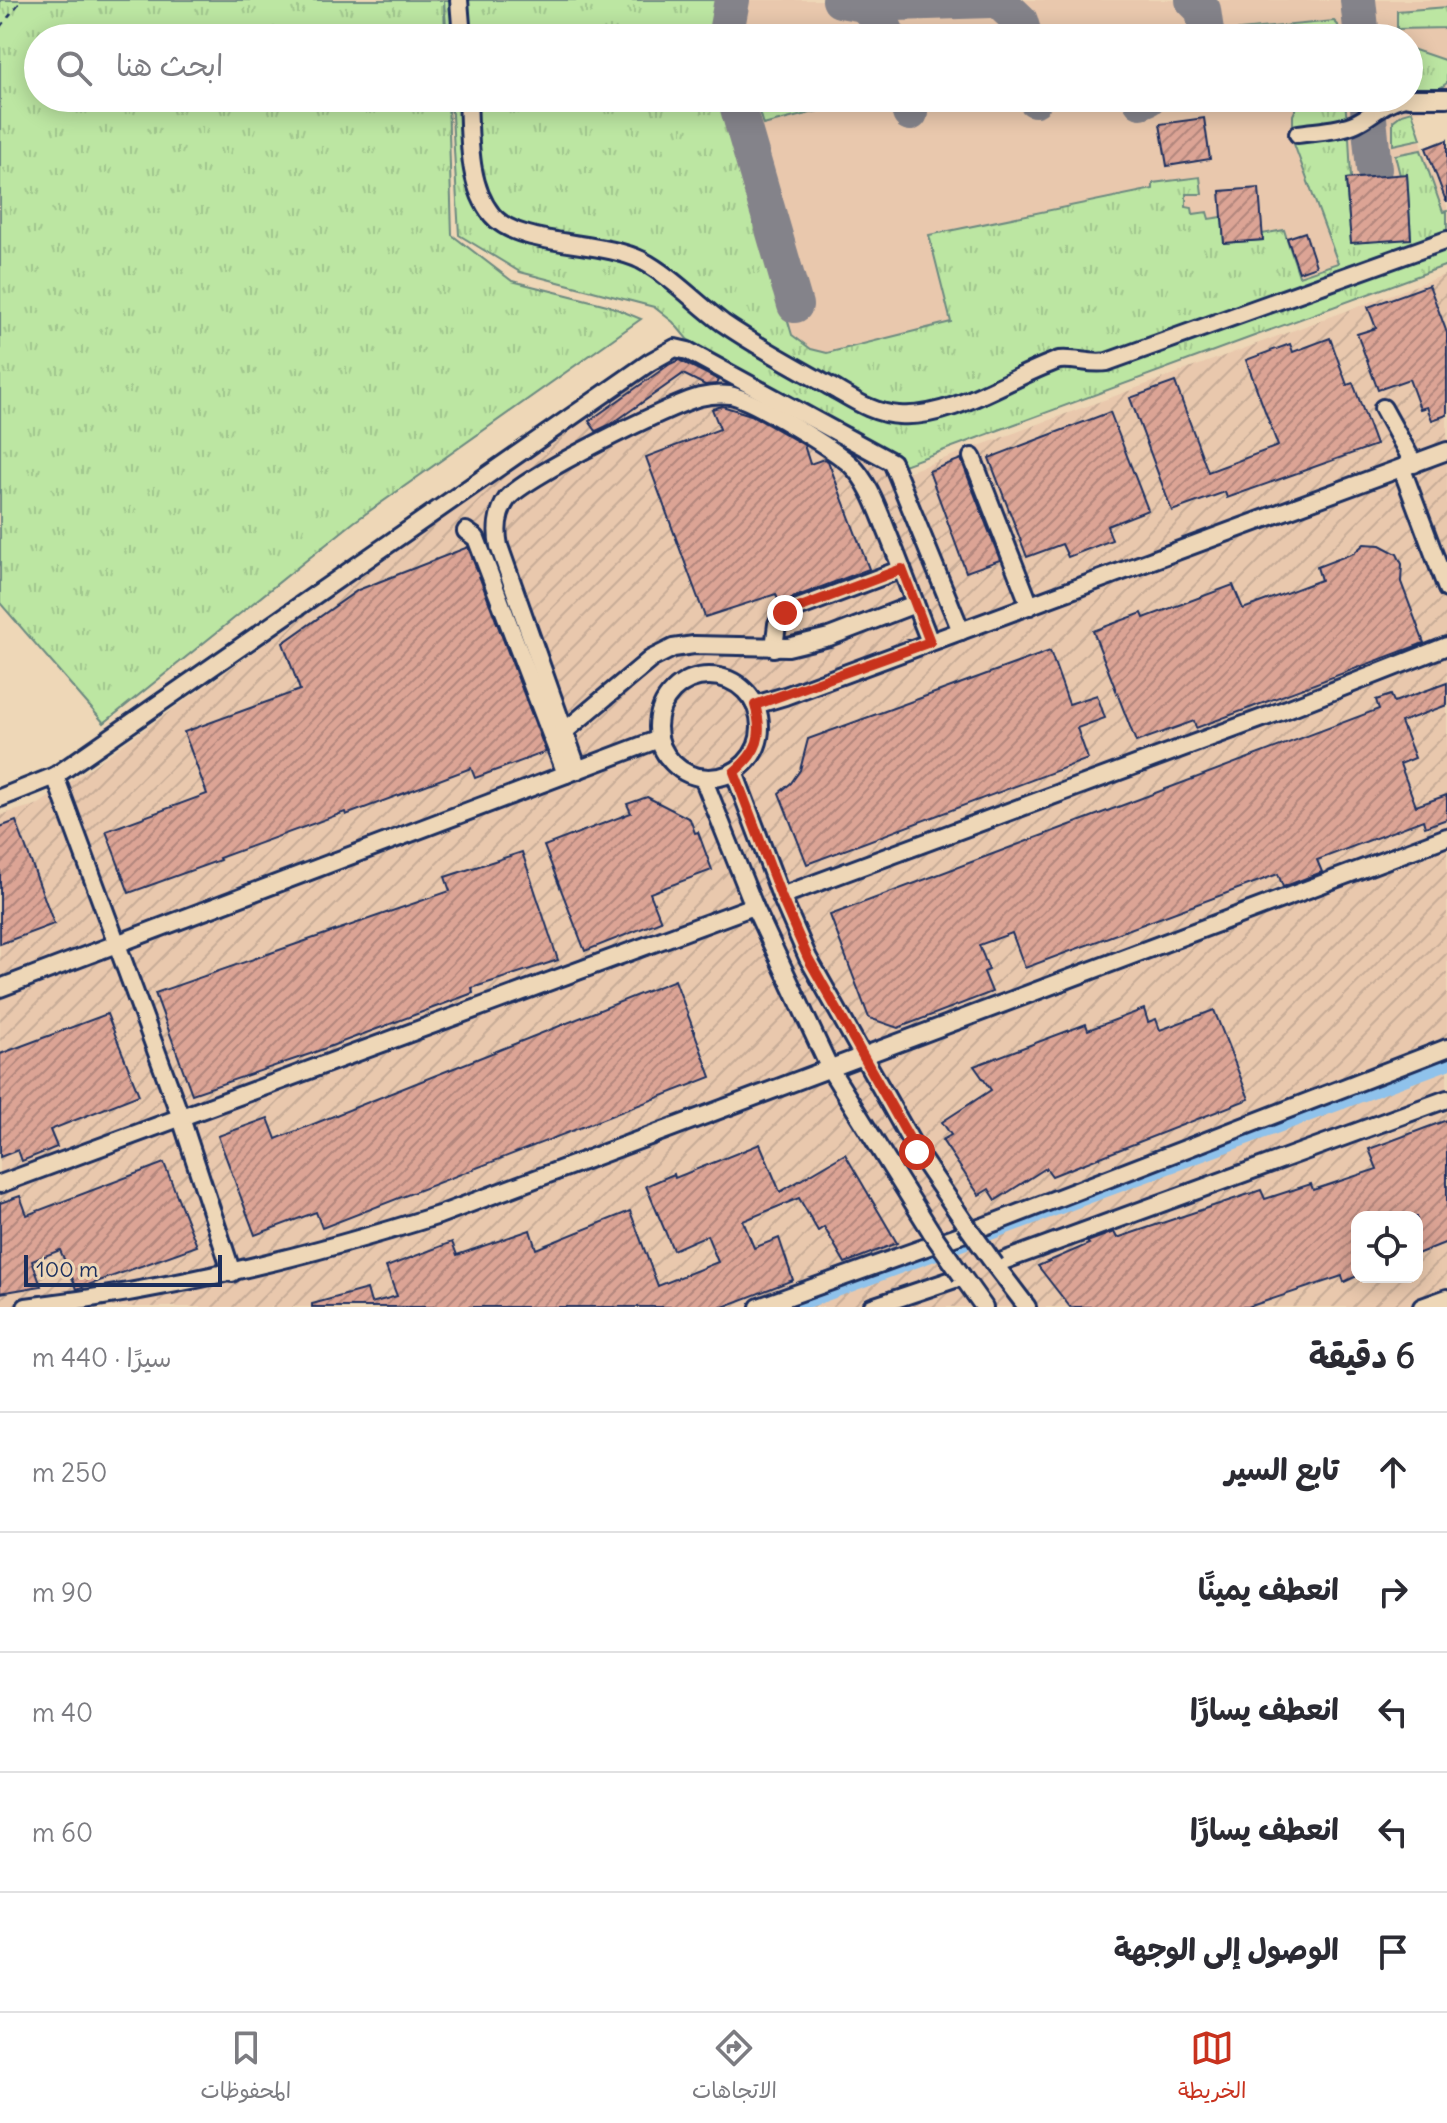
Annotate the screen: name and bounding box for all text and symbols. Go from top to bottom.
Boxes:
search box [24,24,1423,112]
icon: search [52,46,96,90]
text: ابحث هنا [116,46,223,84]
route end [767,595,803,631]
route start [899,1134,935,1170]
map controls [1351,1211,1423,1283]
button: locate [1351,1211,1423,1283]
scale bar [24,1251,222,1287]
text: 100 m [36,1255,98,1283]
text: 6 دقيقة [1309,1334,1415,1377]
text: سيرًا · 440 m [32,1341,172,1374]
text: تابع السير [1225,1450,1339,1488]
icon: ahead [1371,1450,1415,1494]
text: 250 m [32,1456,107,1489]
text: انعطف يمينًا [1198,1570,1339,1608]
icon: right [1371,1570,1415,1614]
text: 90 m [32,1576,93,1609]
text: انعطف يسارًا [1190,1690,1339,1728]
icon: left [1371,1690,1415,1734]
text: 40 m [32,1696,93,1729]
text: انعطف يسارًا [1190,1810,1339,1848]
icon: left [1371,1810,1415,1854]
text: 60 m [32,1816,93,1849]
text: الوصول إلى الوجهة [1114,1930,1339,1968]
icon: arrive [1371,1930,1415,1974]
tab: المحفوظات [200,2026,291,2110]
tab: الاتجاهات [692,2026,777,2110]
tab: الخريطة [1178,2026,1247,2110]

